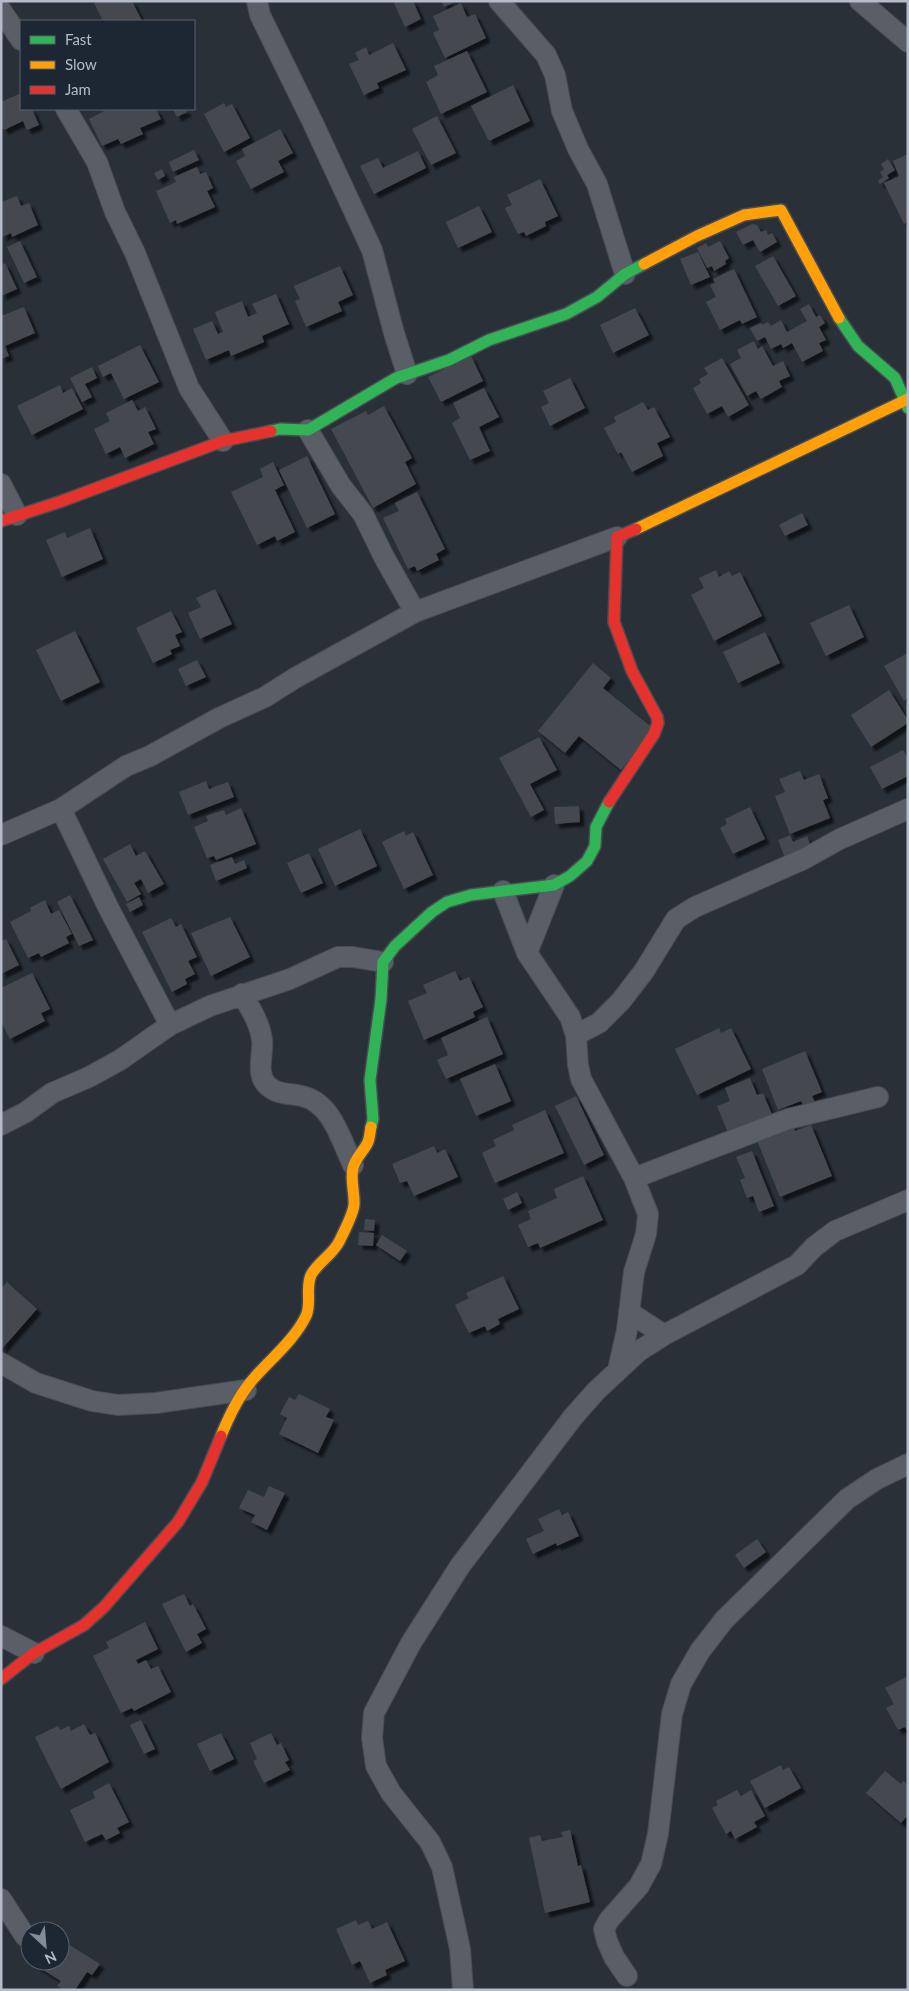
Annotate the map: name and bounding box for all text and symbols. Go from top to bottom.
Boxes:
legend [20,20,195,110]
text: Fast [65,30,92,48]
text: Slow [65,55,97,73]
text: Jam [65,80,91,98]
north arrow [20,1921,70,1971]
text: N [42,1948,59,1968]

